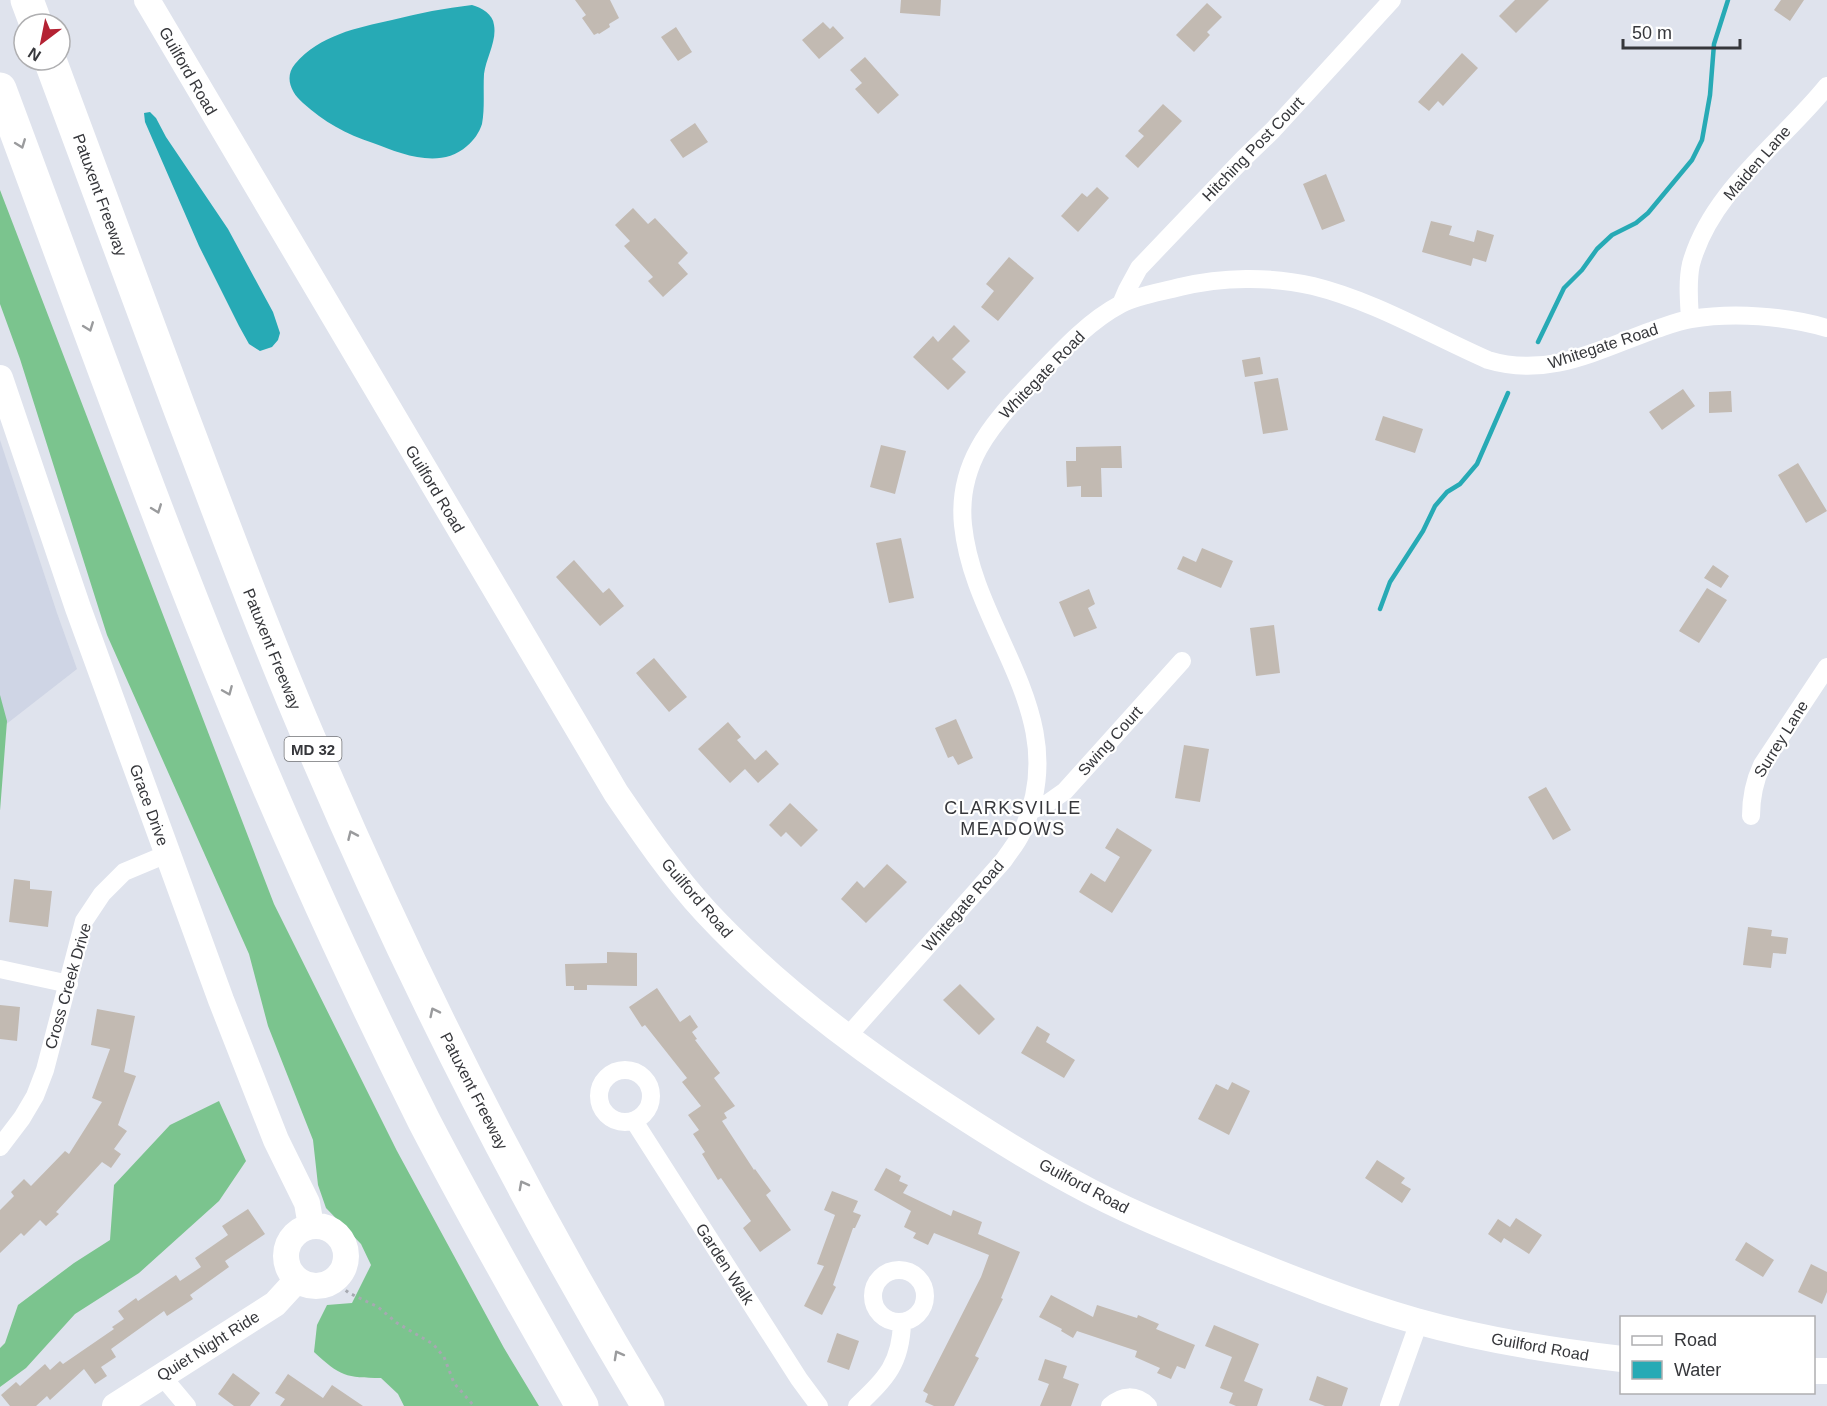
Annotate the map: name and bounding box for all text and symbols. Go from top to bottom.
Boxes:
north arrow [12,12,72,72]
scale bar [1623,12,1740,50]
text: 50 m [1632,23,1672,43]
street label: Guilford Road [156,24,220,118]
text: N [25,44,44,65]
street label: Hitching Post Court [1199,93,1307,204]
street label: Maiden Lane [1720,122,1794,203]
street label: Patuxent Freeway [70,132,130,258]
one-way arrow [13,138,26,149]
street label: Whitegate Road [1546,320,1660,372]
one-way arrow [82,321,94,332]
street label: Whitegate Road [996,328,1088,422]
street label: Guilford Road [402,442,468,536]
one-way arrow [150,503,163,514]
street label: Patuxent Freeway [240,586,304,712]
one-way arrow [221,685,233,696]
street label: Surrey Lane [1751,697,1811,780]
street label: Swing Court [1075,703,1146,779]
road number: MD 32 [284,737,342,761]
street label: Grace Drive [126,762,172,848]
district label: CLARKSVILLE MEADOWS [944,798,1082,839]
one-way arrow [347,830,359,841]
street label: Guilford Road [658,855,736,941]
street label: Whitegate Road [919,857,1007,955]
street label: Cross Creek Drive [42,921,94,1051]
one-way arrow [429,1007,441,1018]
street label: Patuxent Freeway [437,1030,511,1152]
street label: Guilford Road [1036,1155,1132,1217]
one-way arrow [519,1181,530,1191]
street label: Garden Walk [693,1220,758,1308]
street label: Quiet Night Ride [154,1308,262,1384]
legend [1620,1316,1815,1394]
street label: Guilford Road [1490,1330,1590,1364]
text: Road [1674,1330,1717,1350]
one-way arrow [614,1351,625,1362]
text: Water [1674,1360,1721,1380]

